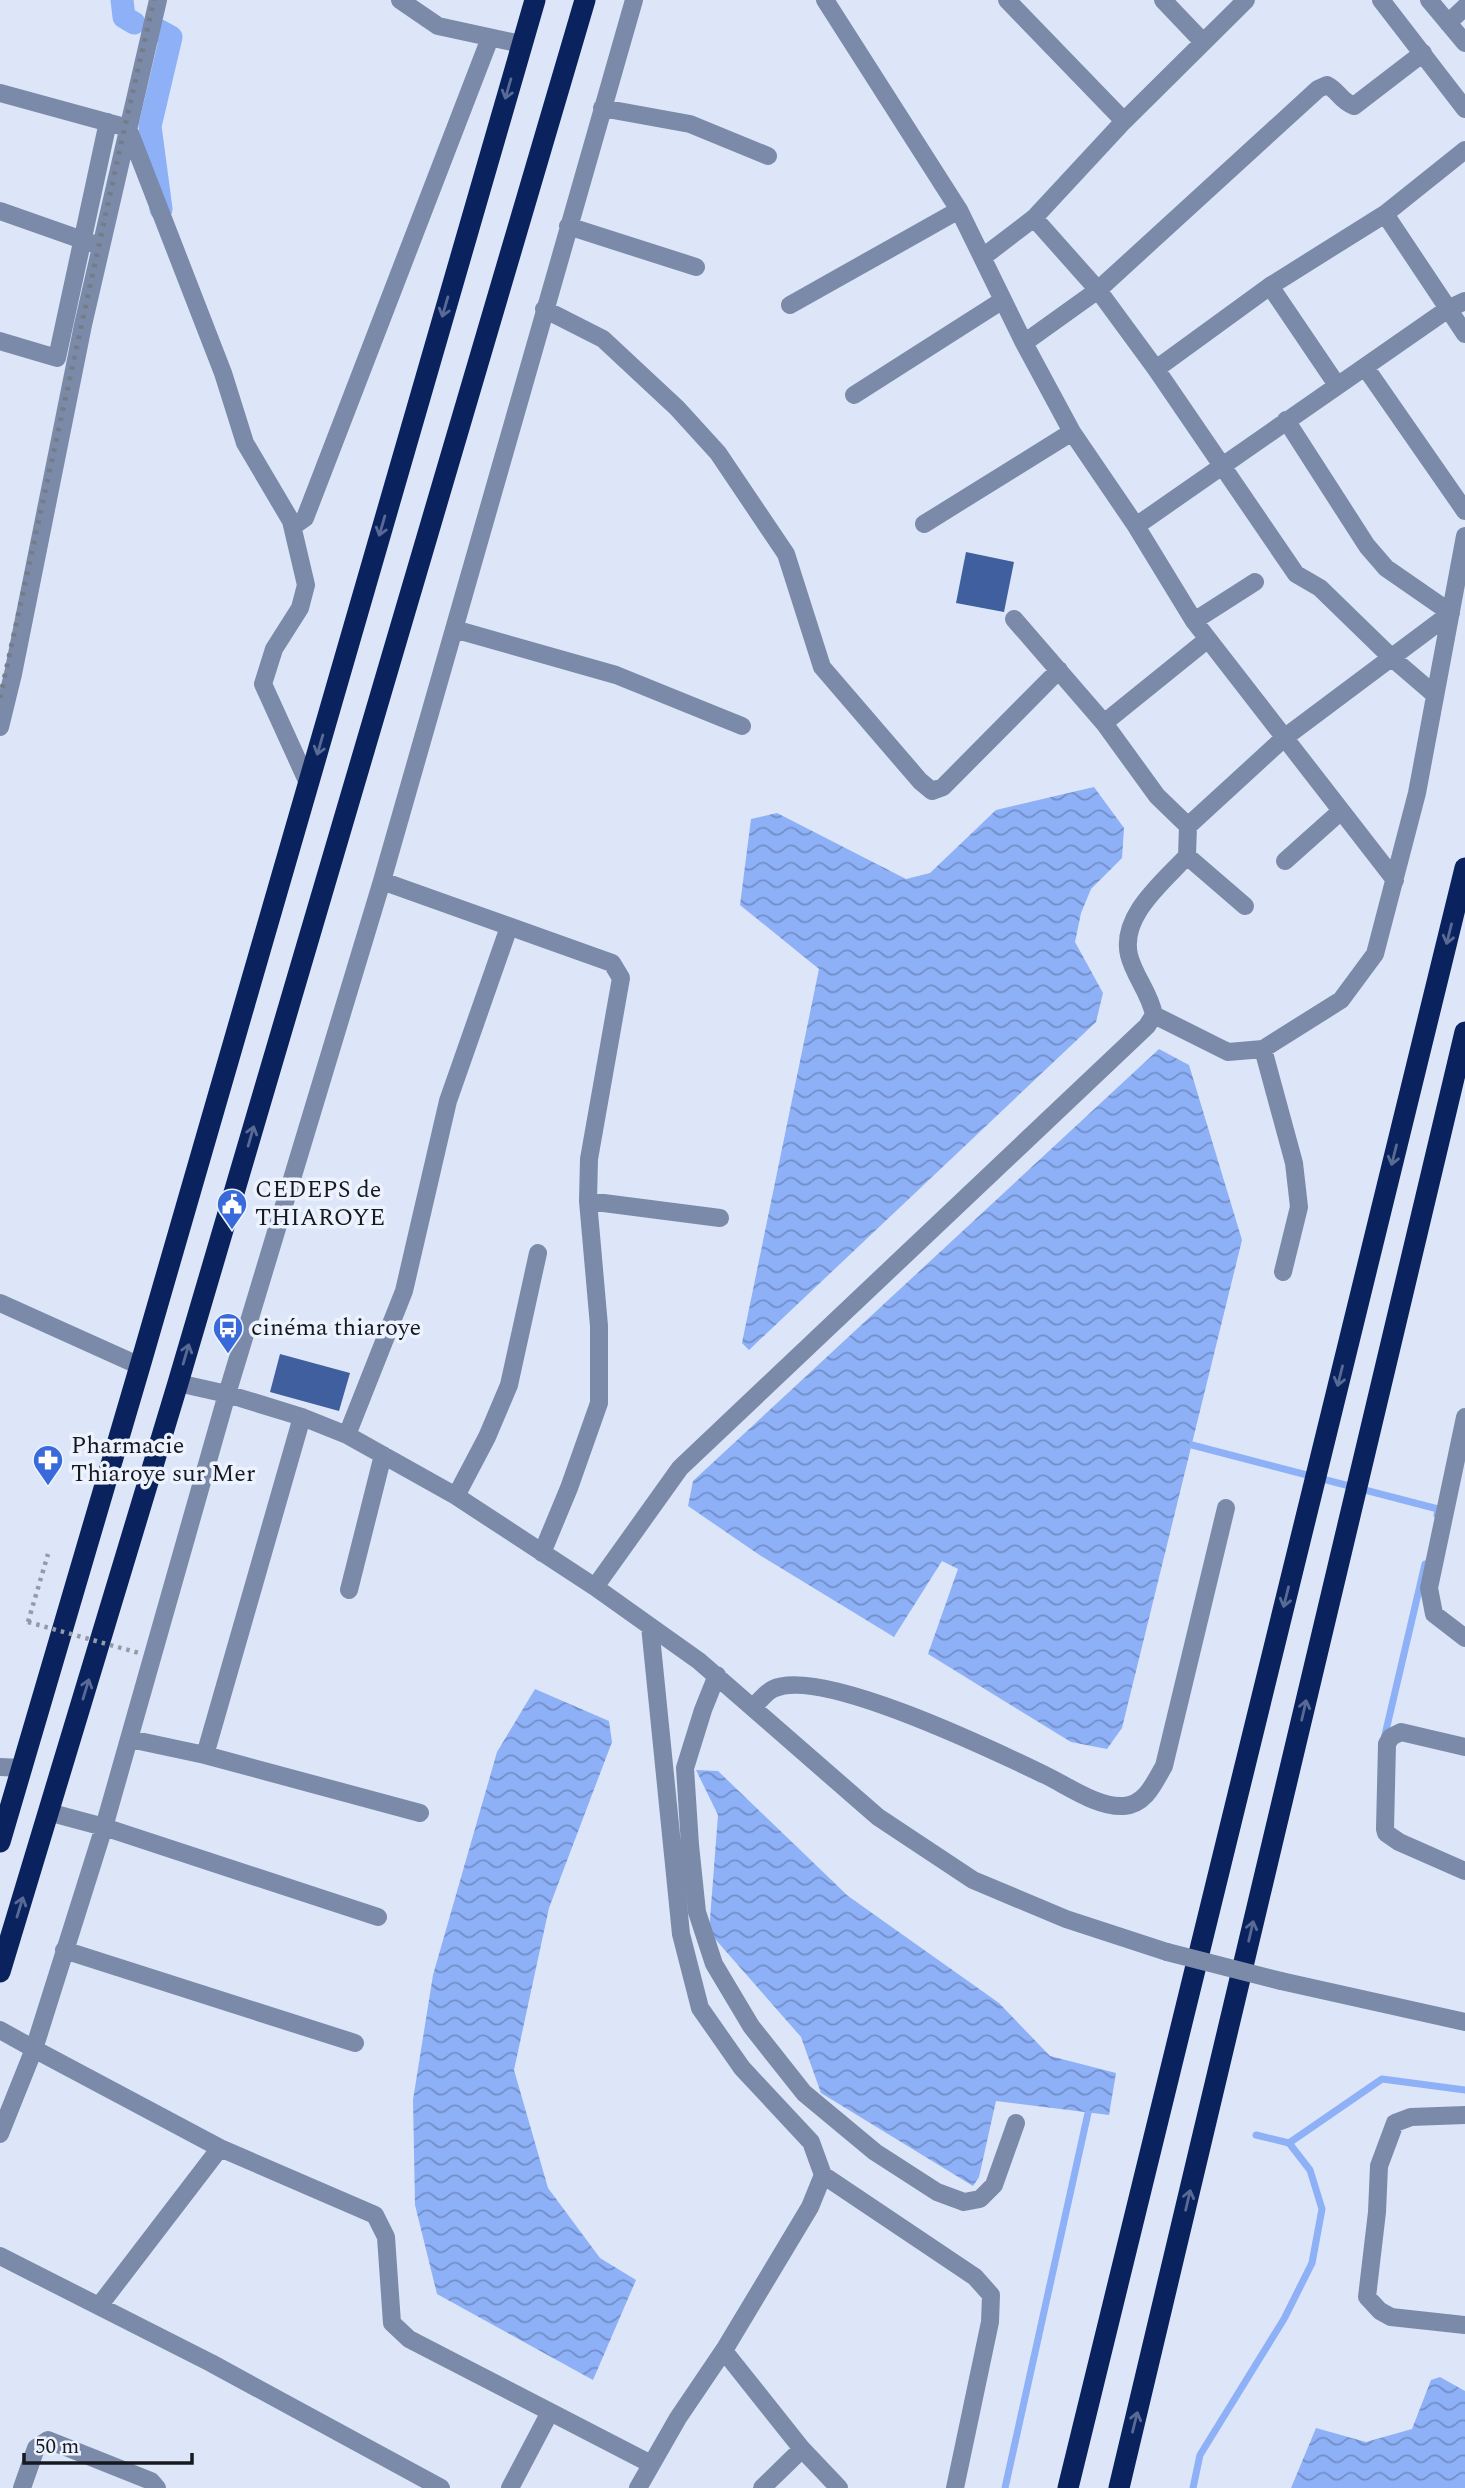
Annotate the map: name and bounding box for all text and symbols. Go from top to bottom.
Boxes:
one-way arrow [501,77,514,99]
one-way arrow [438,296,451,318]
one-way arrow [375,515,388,537]
one-way arrow [312,733,325,755]
one-way arrow [1442,922,1455,945]
one-way arrow [245,1125,258,1147]
one-way arrow [1387,1143,1401,1166]
place label: CEDEPS de THIAROYE [255,1172,385,1236]
public building icon: CEDEPS de THIAROYE [215,1187,249,1231]
place label: cinéma thiaroye [251,1310,421,1346]
bus stop icon: cinéma thiaroye [211,1311,245,1355]
one-way arrow [181,1343,194,1365]
one-way arrow [1333,1364,1346,1387]
place label: Pharmacie Thiaroye sur Mer [71,1428,255,1492]
pharmacy icon: Pharmacie Thiaroye sur Mer [31,1443,65,1487]
one-way arrow [1279,1585,1292,1608]
one-way arrow [80,1678,93,1700]
one-way arrow [1298,1699,1311,1722]
one-way arrow [14,1896,27,1918]
one-way arrow [1245,1920,1259,1943]
one-way arrow [1181,2189,1195,2212]
one-way arrow [1129,2411,1142,2434]
scale bar [24,2422,192,2466]
text: 50 m [35,2431,79,2463]

